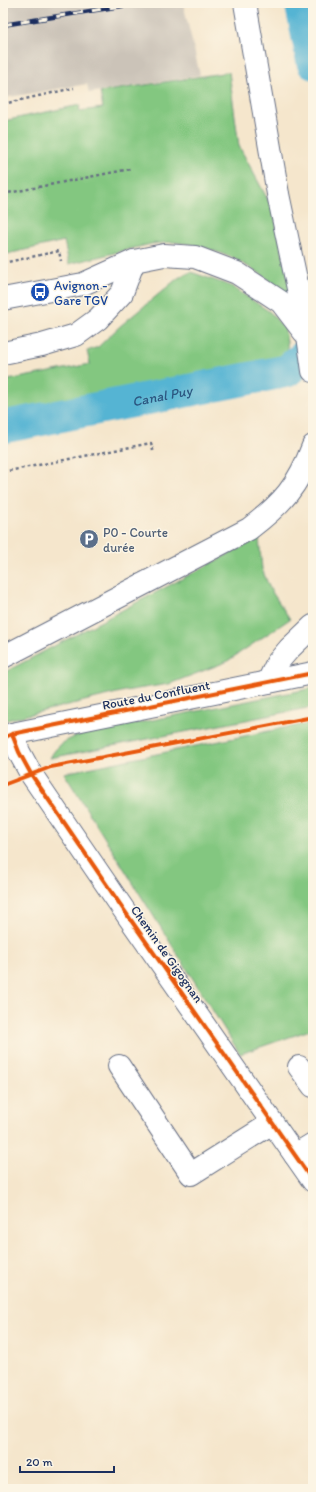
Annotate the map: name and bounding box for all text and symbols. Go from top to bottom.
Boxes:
place label: Avignon - Gare TGV [54,278,108,308]
bus stop icon: Avignon - Gare TGV [29,281,51,303]
water label: Canal Puy [131,381,195,410]
place label: P0 - Courte durée [103,525,168,555]
parking icon: P0 - Courte durée [78,528,100,550]
street label: Route du Confluent [101,677,211,713]
street label: Chemin de Gigognan [128,903,206,1006]
scale bar [20,1448,114,1474]
text: 20 m [26,1455,53,1469]

